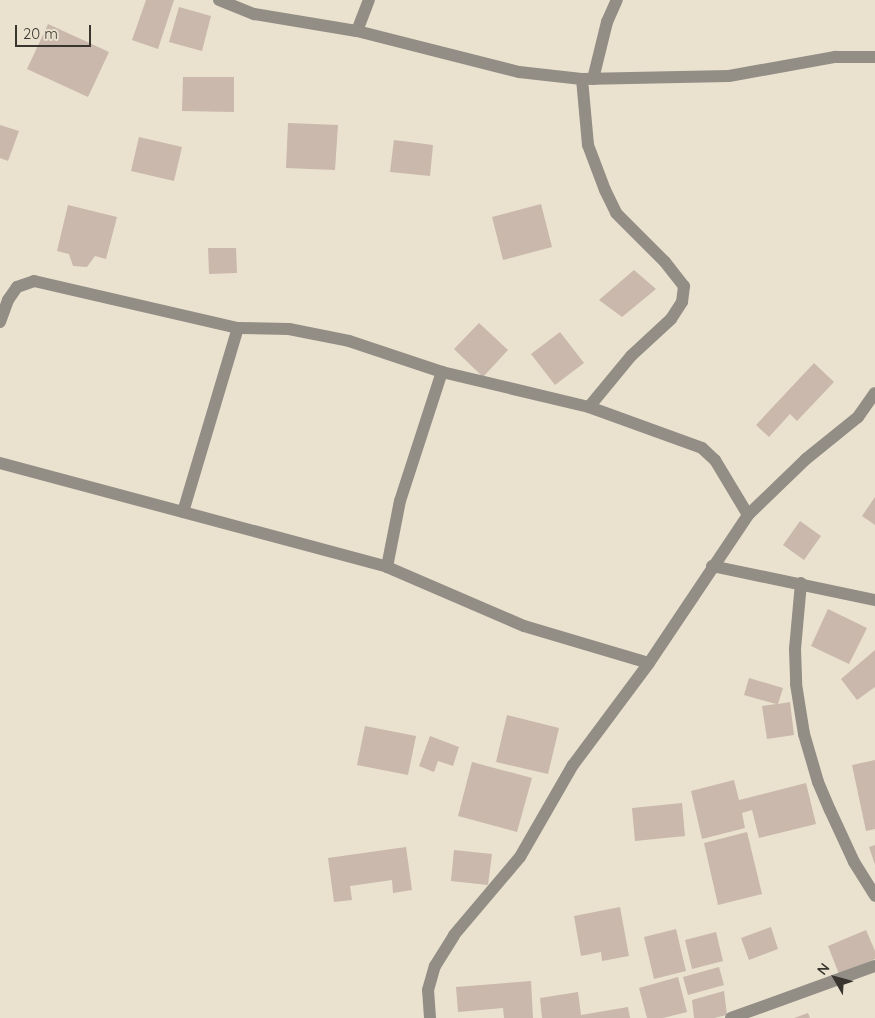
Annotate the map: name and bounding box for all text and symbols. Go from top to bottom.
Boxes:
scale bar [18,15,94,47]
text: 20 m [23,24,58,43]
north arrow [810,953,860,1003]
text: N [813,959,833,978]

